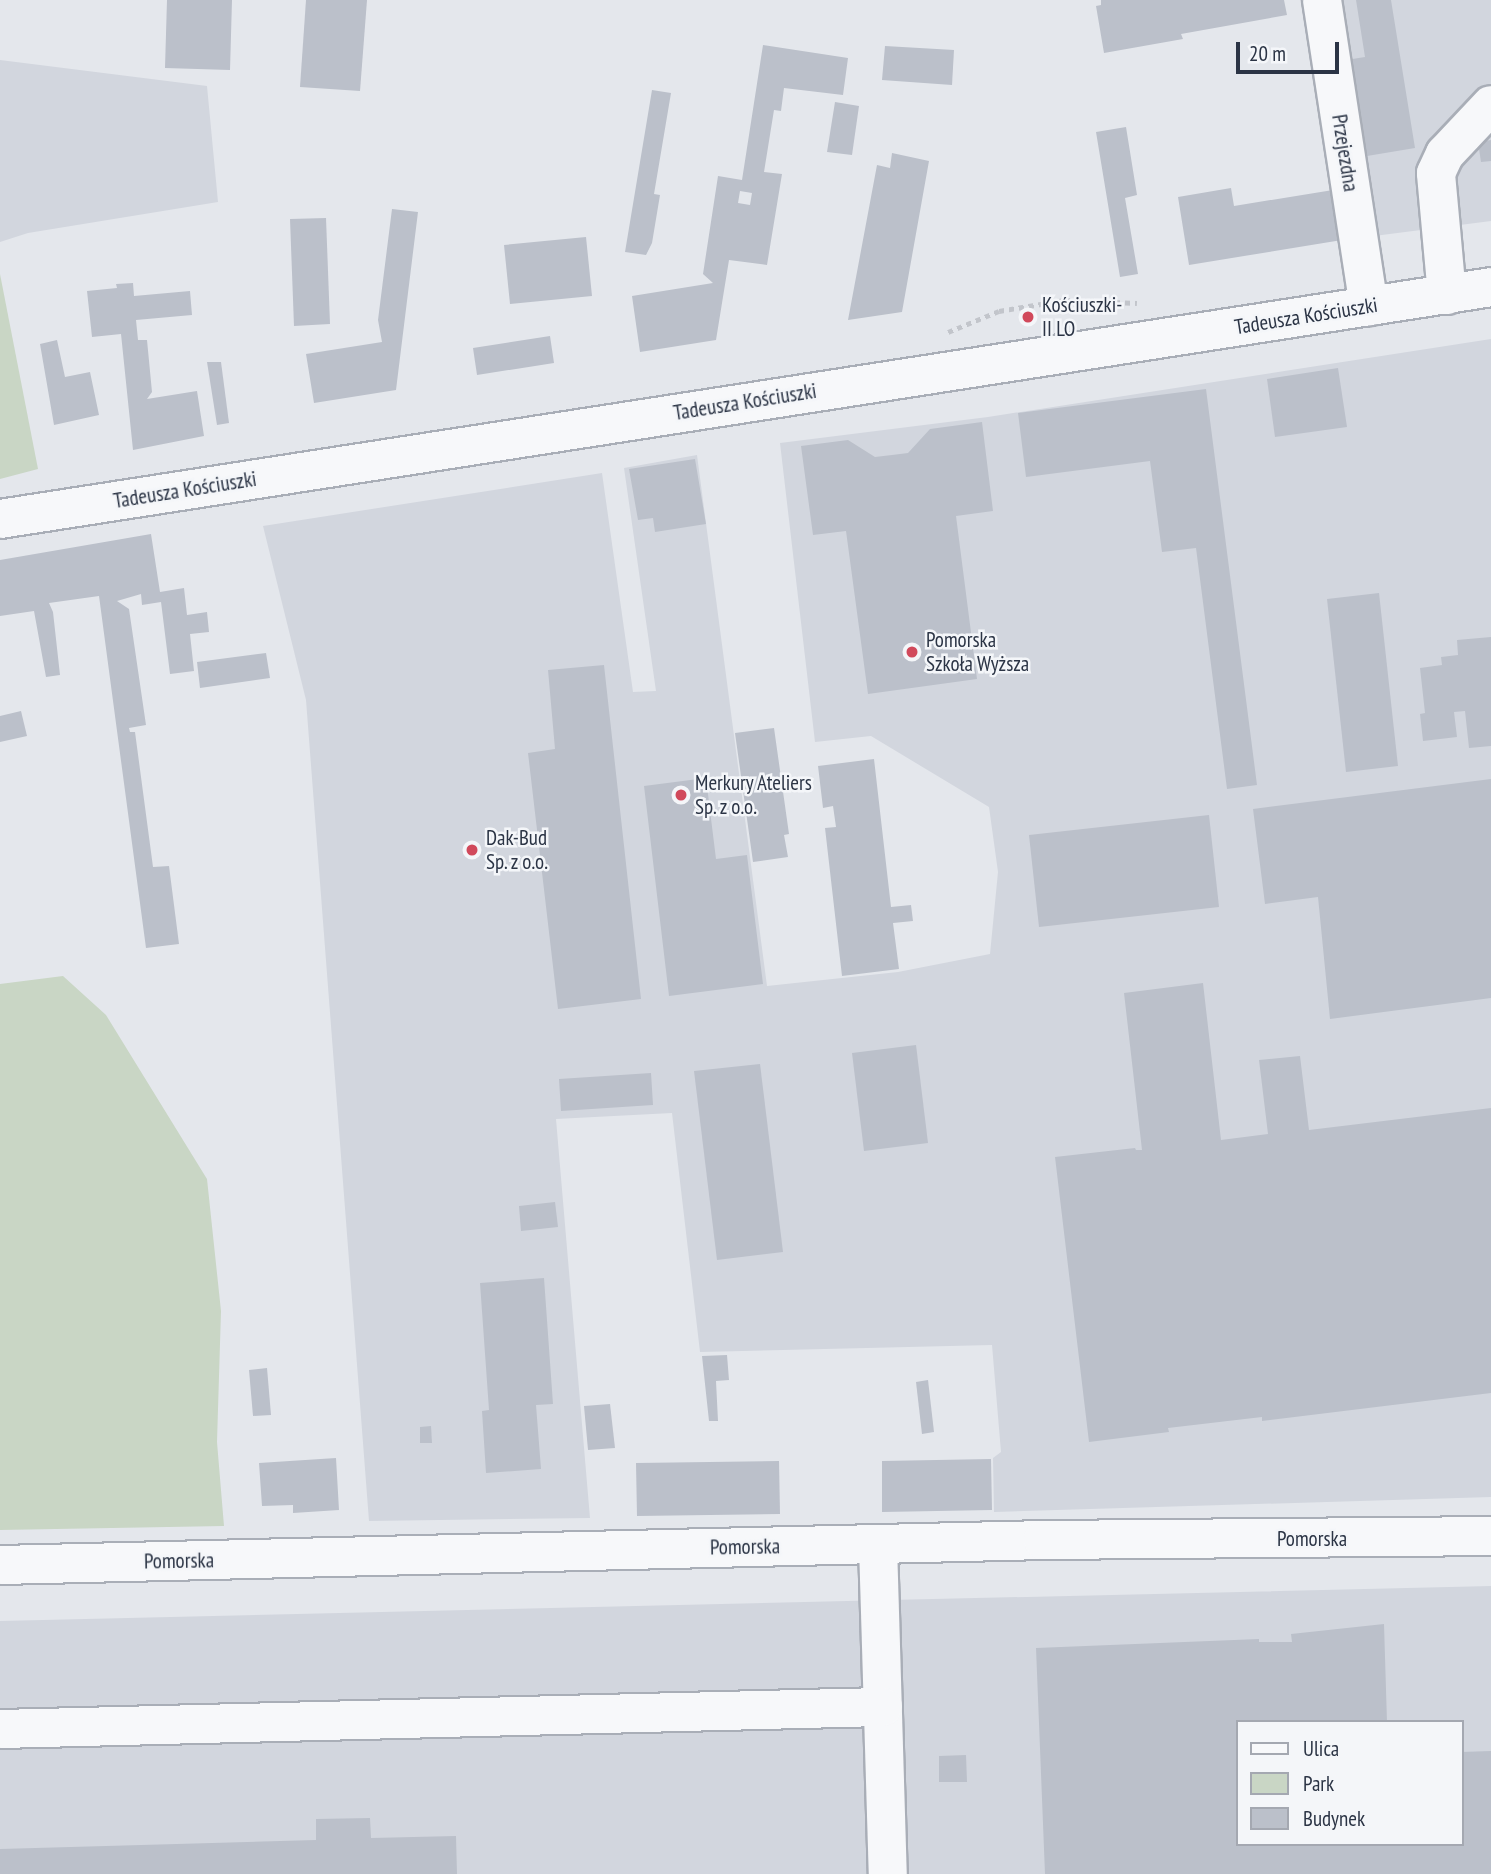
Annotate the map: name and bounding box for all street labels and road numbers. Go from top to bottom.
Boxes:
street label: Przejezdna [1326,113,1364,193]
street label: Tadeusza Kościuszki [1233,292,1379,340]
street label: Tadeusza Kościuszki [672,378,818,426]
street label: Tadeusza Kościuszki [112,466,258,514]
street label: Pomorska [1277,1526,1347,1552]
street label: Pomorska [710,1534,780,1560]
street label: Pomorska [144,1548,214,1574]

